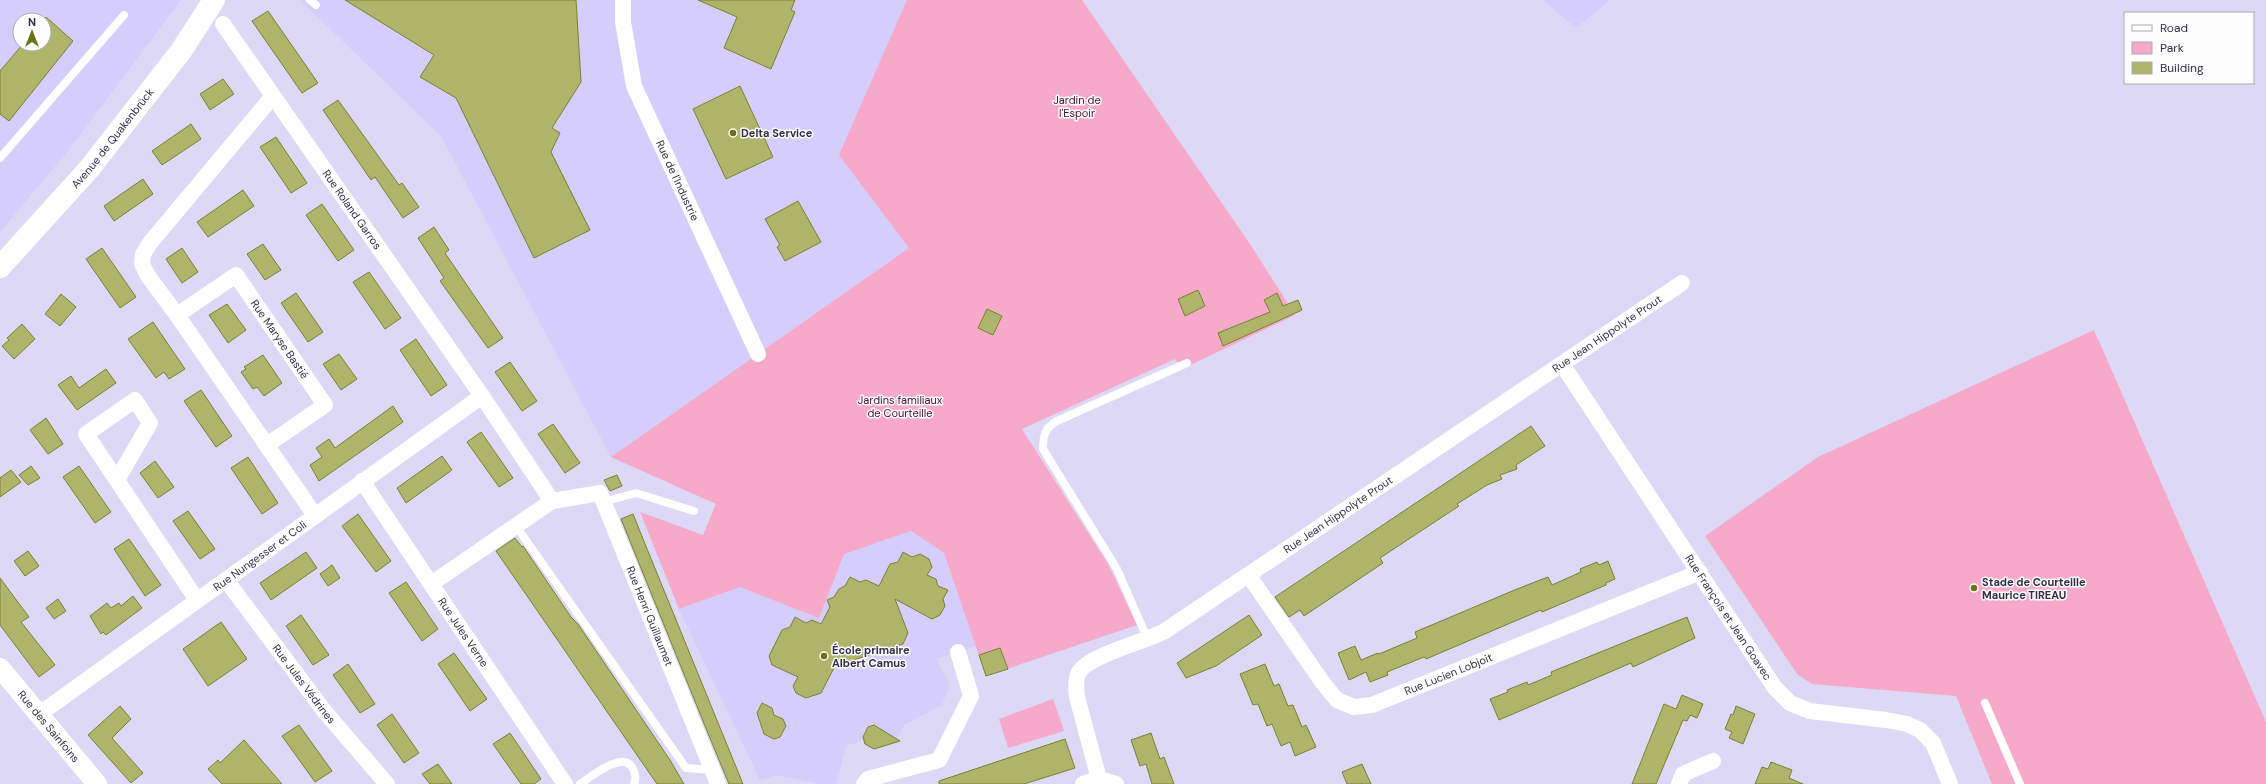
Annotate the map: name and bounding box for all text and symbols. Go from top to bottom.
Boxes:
north arrow [12,12,52,52]
legend [2124,12,2254,84]
text: N [28,15,36,29]
text: Road [2160,20,2188,36]
text: Park [2160,40,2184,56]
text: Building [2160,60,2204,76]
street label: Avenue de Quakenbrück [68,85,157,191]
park label: Jardin de l'Espoir [1053,93,1101,120]
place label: Delta Service [741,126,813,140]
marker: Delta Service [728,128,738,138]
street label: Rue de l'Industrie [653,138,702,223]
street label: Rue Roland Garros [320,167,385,252]
street label: Rue Jean Hippolyte Prout [1549,292,1664,375]
street label: Rue Maryse Bastié [248,297,312,381]
park label: Jardins familiaux de Courteille [858,393,943,420]
street label: Rue Jean Hippolyte Prout [1281,473,1395,556]
street label: Rue Nungesser et Coli [210,517,309,594]
street label: Rue François et Jean Goavec [1682,552,1775,683]
street label: Rue Henri Guillaumet [623,564,676,668]
place label: Stade de Courteille Maurice TIREAU [1982,575,2086,602]
marker: Stade de Courteille Maurice TIREAU [1969,583,1979,593]
street label: Rue Jules Verne [435,595,492,670]
street label: Rue Jules Védrines [270,642,339,726]
place label: École primaire Albert Camus [832,643,910,670]
street label: Rue Lucien Lobjoit [1402,650,1494,698]
marker: École primaire Albert Camus [819,651,829,661]
street label: Rue des Sainfoins [15,687,83,765]

